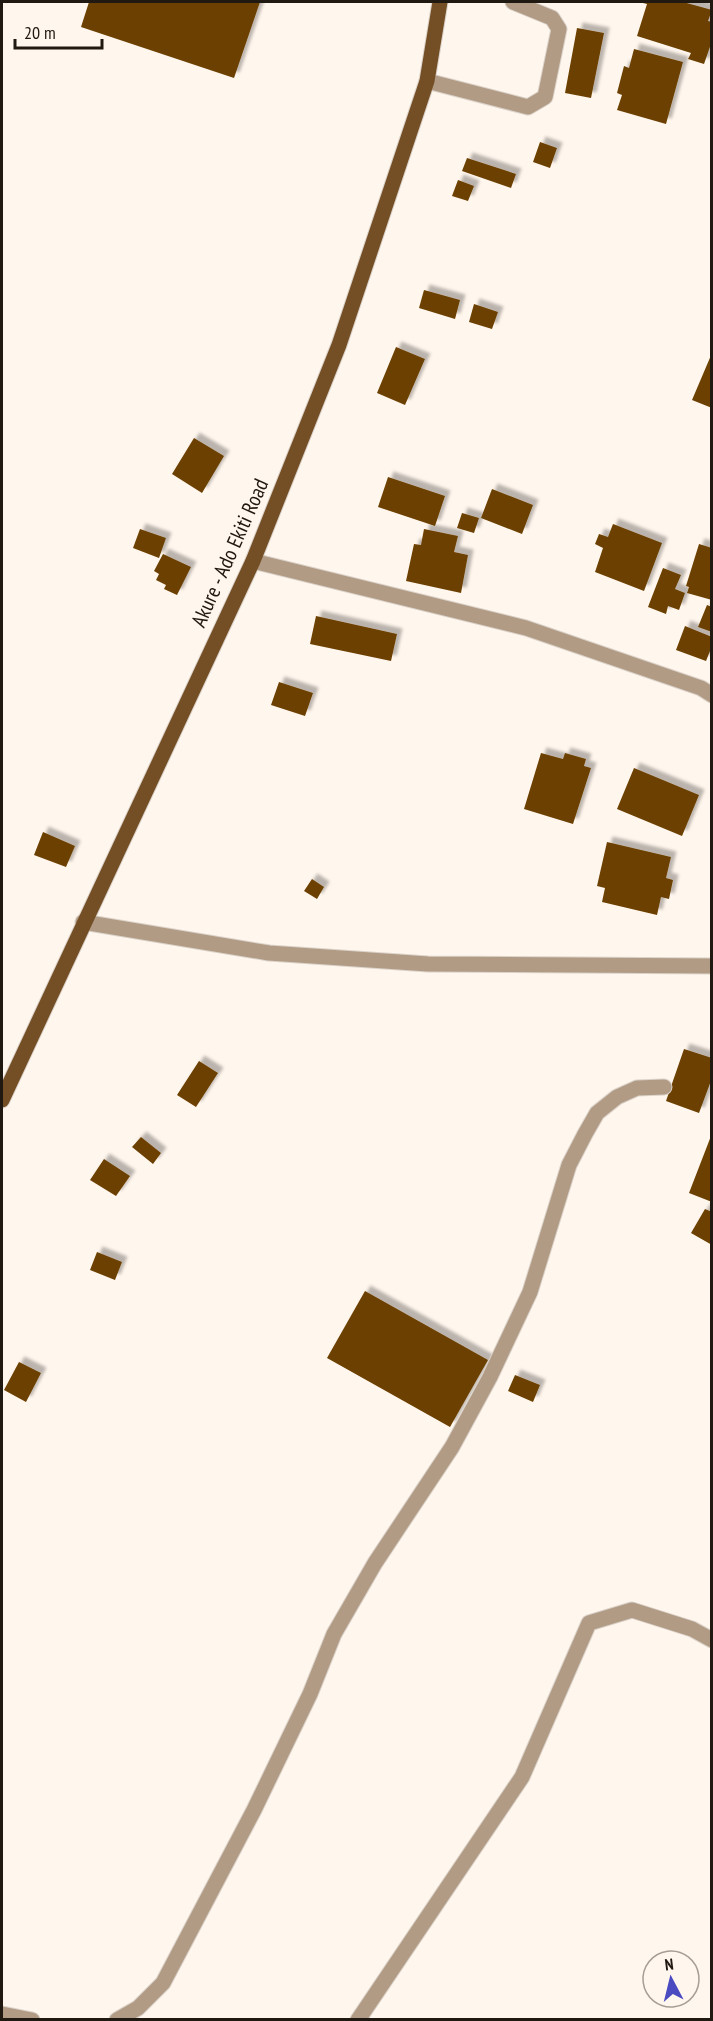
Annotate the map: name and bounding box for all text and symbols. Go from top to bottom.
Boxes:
scale bar [15,12,102,50]
text: 20 m [24,21,56,44]
street label: Akure - Ado Ekiti Road [185,475,274,631]
north arrow [641,1949,701,2009]
text: N [664,1954,675,1975]

